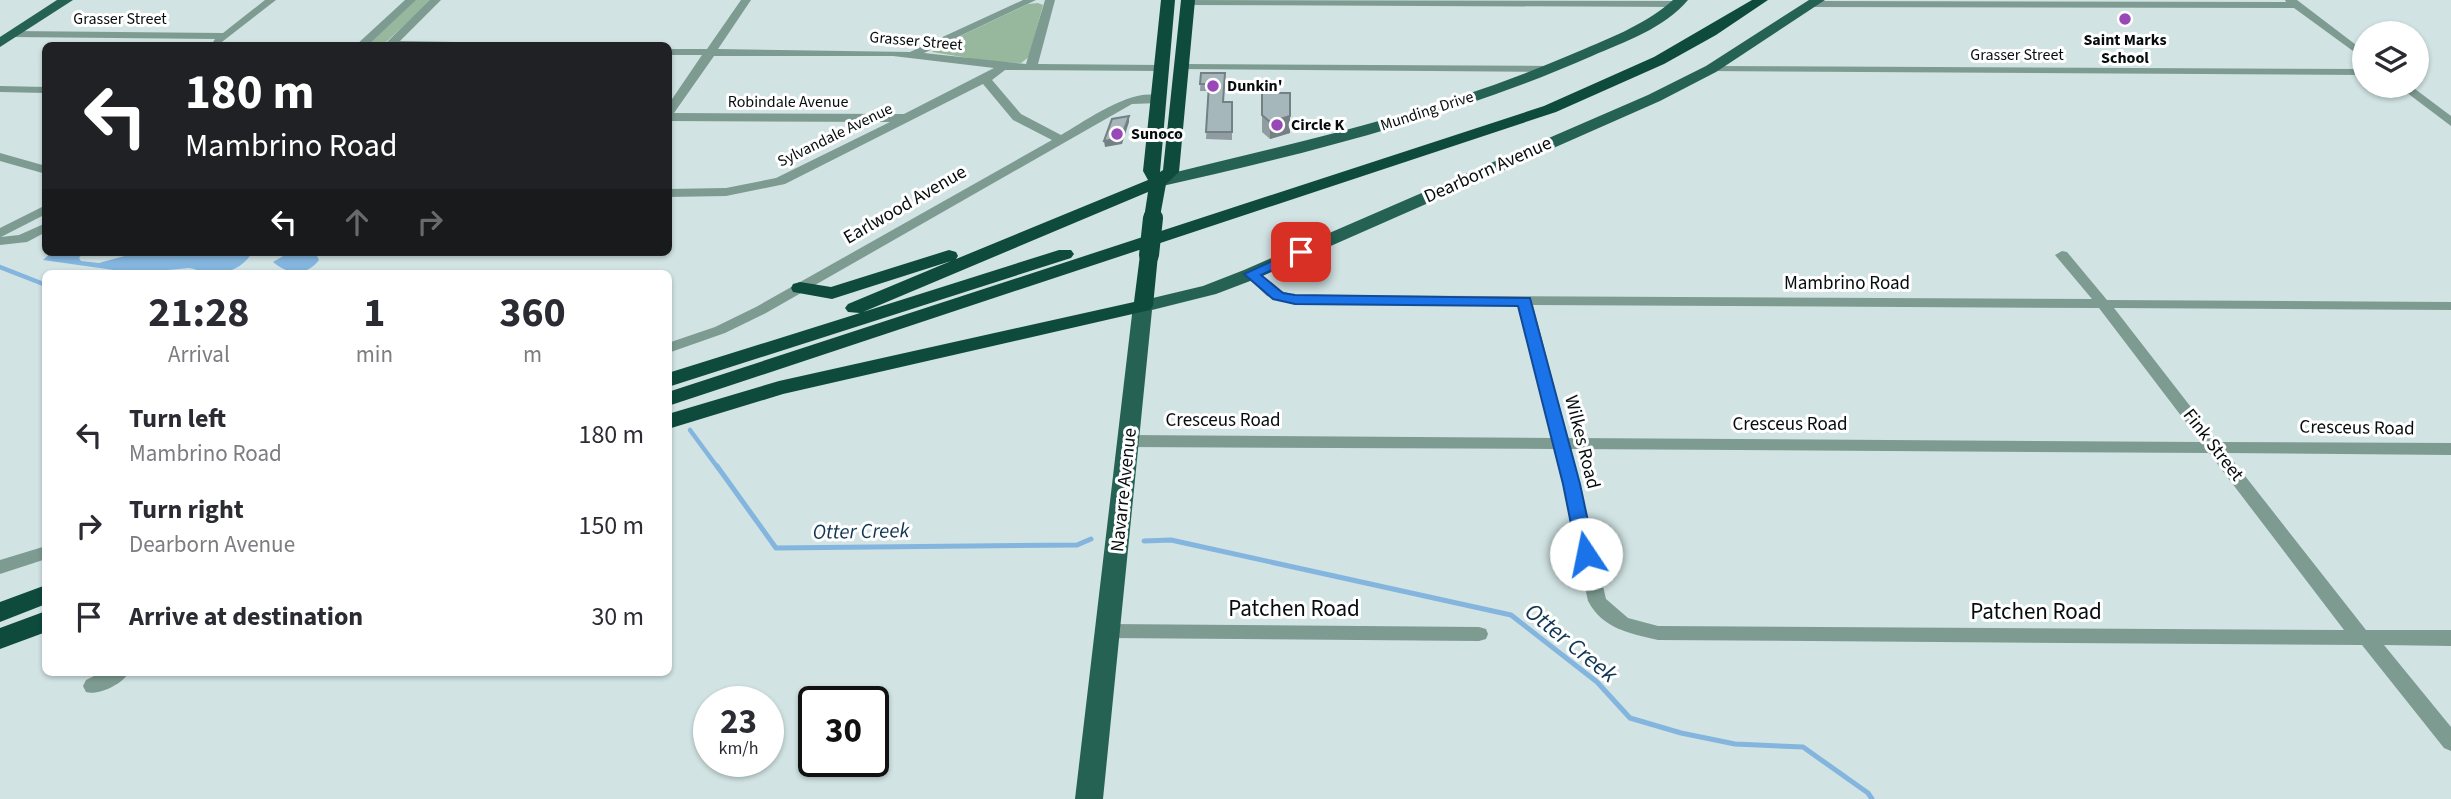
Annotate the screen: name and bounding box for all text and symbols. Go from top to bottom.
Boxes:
street label: Grasser Street [73,8,167,30]
marker: Saint Marks School [2117,11,2133,27]
map controls [2352,21,2429,98]
button: layers [2352,21,2429,98]
street label: Grasser Street [869,26,964,56]
place label: Saint Marks School [2083,29,2167,69]
street label: Grasser Street [1970,44,2064,66]
text: 180 m [185,58,314,128]
icon: left [70,70,161,161]
place label: Dunkin' [1227,75,1283,97]
marker: Dunkin' [1205,78,1221,94]
street label: Munding Drive [1378,86,1476,136]
street label: Robindale Avenue [728,91,848,113]
street label: Sylvandale Avenue [774,98,896,172]
place label: Circle K [1291,114,1344,136]
marker: Circle K [1269,117,1285,133]
text: Mambrino Road [185,123,398,169]
place label: Sunoco [1131,123,1183,145]
marker: Sunoco [1109,126,1125,142]
street label: Dearborn Avenue [1420,130,1556,210]
street label: Earlwood Avenue [838,159,972,251]
icon: left [265,203,303,241]
icon: ahead [338,203,376,241]
icon: right [411,203,449,241]
pin [1271,222,1331,282]
icon: arrive [1282,233,1320,271]
street label: Mambrino Road [1784,270,1910,297]
text: 21:28 [148,283,250,343]
text: 1 [363,283,385,343]
text: 360 [499,283,566,343]
text: Arrival [168,338,230,371]
text: min [356,338,393,371]
text: m [523,338,542,371]
street label: Wilkes Road [1557,392,1607,492]
text: Turn left [129,400,226,437]
street label: Fink Street [2176,403,2250,487]
street label: Cresceus Road [1165,407,1281,434]
street label: Cresceus Road [1732,411,1848,438]
street label: Cresceus Road [2299,413,2415,443]
icon: left [70,416,108,454]
text: 180 m [578,416,644,453]
street label: Navarre Avenue [1104,427,1144,553]
text: Mambrino Road [129,437,282,470]
text: Turn right [129,491,244,528]
icon: right [70,507,108,545]
text: 150 m [578,507,644,544]
water label: Otter Creek [812,515,911,547]
position arrow [1549,517,1623,591]
text: Dearborn Avenue [129,528,295,561]
street label: Patchen Road [1228,592,1360,625]
water label: Otter Creek [1517,595,1625,692]
street label: Patchen Road [1970,595,2102,628]
icon: arrive [70,598,108,636]
text: Arrive at destination [129,598,363,635]
text: 30 m [591,598,644,635]
speed limit sign: 30 [798,686,889,777]
text: 23 [720,697,757,747]
text: km/h [719,736,758,761]

